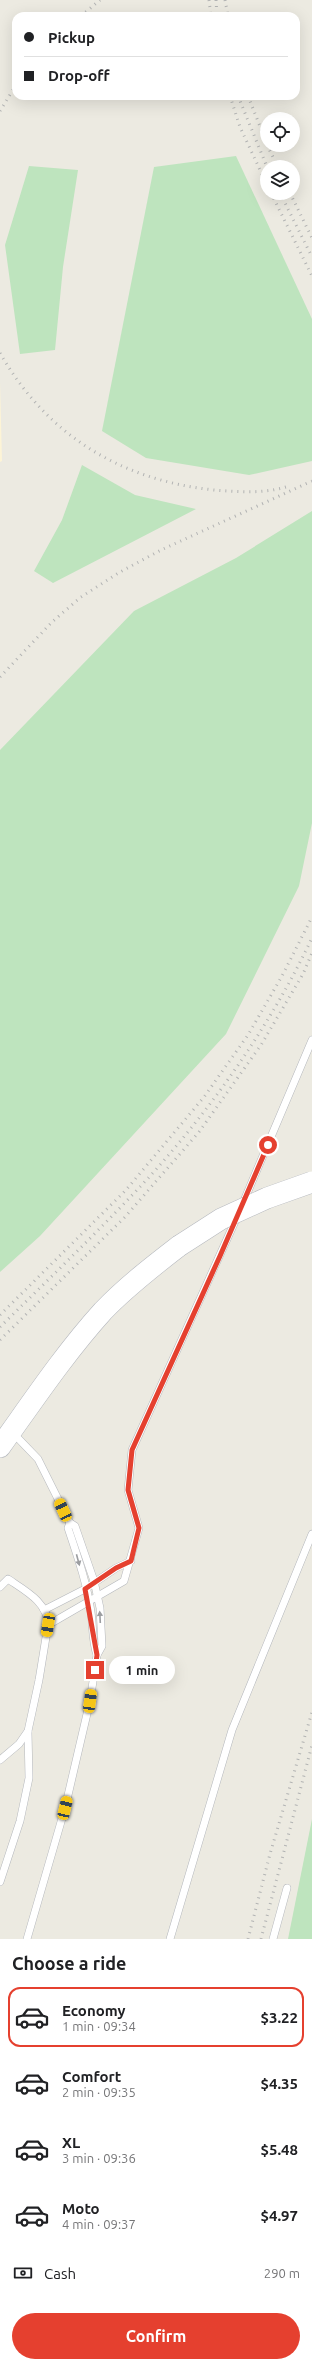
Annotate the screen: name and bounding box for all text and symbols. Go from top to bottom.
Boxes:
text: Pickup [48,29,95,46]
text: Drop-off [48,67,110,84]
map controls [260,112,300,200]
button: locate [260,112,300,152]
button: layers [260,160,300,200]
route start [259,1136,277,1154]
car [52,1497,74,1523]
one-way arrow [75,1554,81,1566]
one-way arrow [97,1610,103,1623]
car [40,1612,56,1638]
callout: 1 min [109,1656,175,1684]
route end [86,1661,104,1679]
text: 1 min [126,1663,158,1677]
car [82,1688,98,1714]
car [56,1795,74,1821]
text: Choose a ride [12,1953,126,1973]
icon: car [14,1999,50,2035]
text: Economy [62,2002,126,2019]
text: $3.22 [260,2009,298,2026]
text: 1 min · 09:34 [62,2019,136,2033]
icon: car [14,2065,50,2101]
text: Comfort [62,2068,121,2085]
text: $4.35 [260,2075,298,2092]
text: 2 min · 09:35 [62,2085,136,2099]
icon: car [14,2131,50,2167]
text: XL [62,2134,80,2151]
text: $5.48 [260,2141,298,2158]
text: 3 min · 09:36 [62,2151,136,2165]
icon: car [14,2197,50,2233]
text: Moto [62,2200,100,2217]
text: $4.97 [260,2207,298,2224]
text: 4 min · 09:37 [62,2217,136,2231]
icon: cash [12,2262,34,2284]
text: Cash [44,2265,76,2282]
text: 290 m [264,2266,300,2280]
button: Confirm [12,2313,300,2359]

